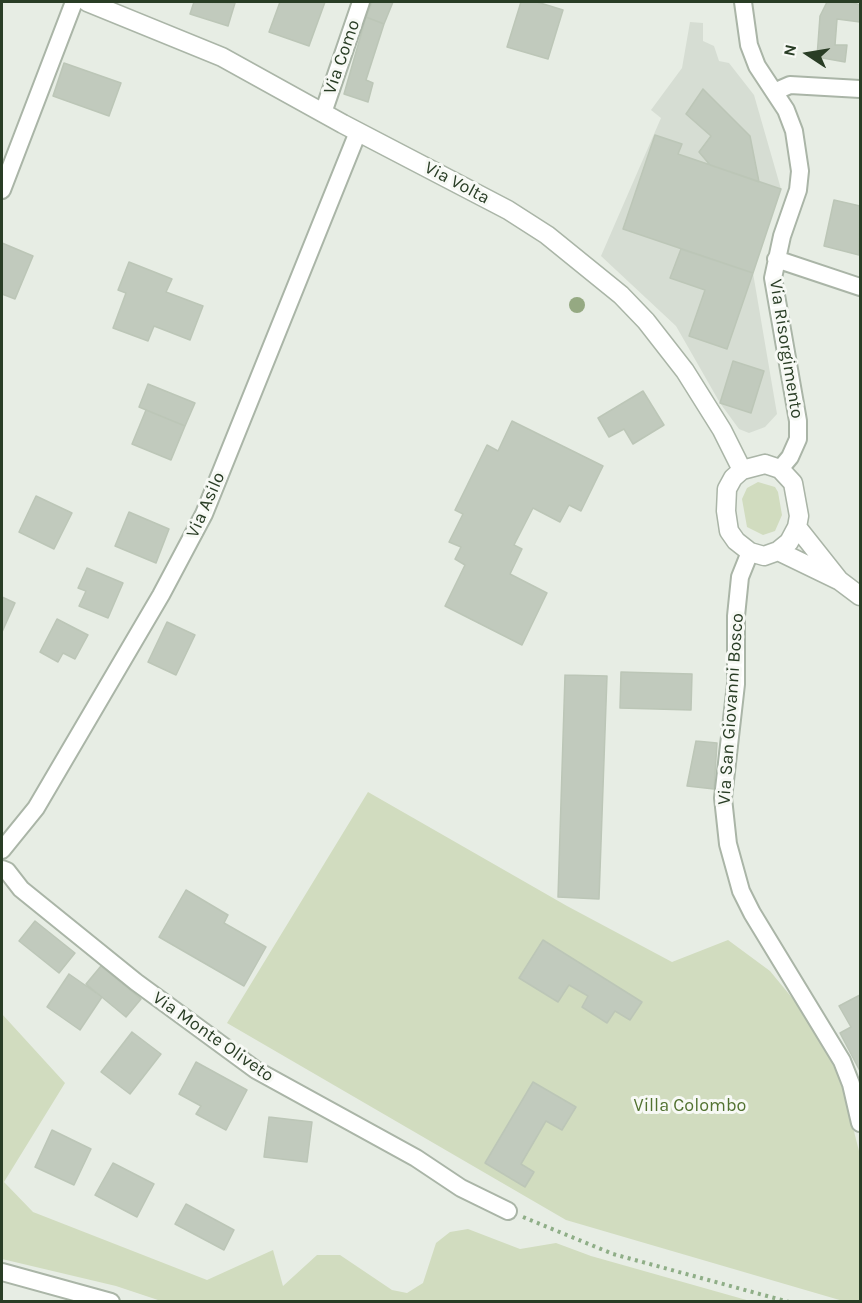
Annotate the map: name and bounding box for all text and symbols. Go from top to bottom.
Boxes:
street label: Via Como [319,17,365,97]
north arrow [778,24,838,84]
text: N [779,43,800,58]
street label: Via Volta [421,157,493,209]
street label: Via Risorgimento [764,278,808,420]
street label: Via Asilo [182,469,230,541]
street label: Via San Giovanni Bosco [714,612,748,806]
street label: Via Monte Oliveto [148,987,278,1087]
park label: Villa Colombo [634,1095,746,1117]

